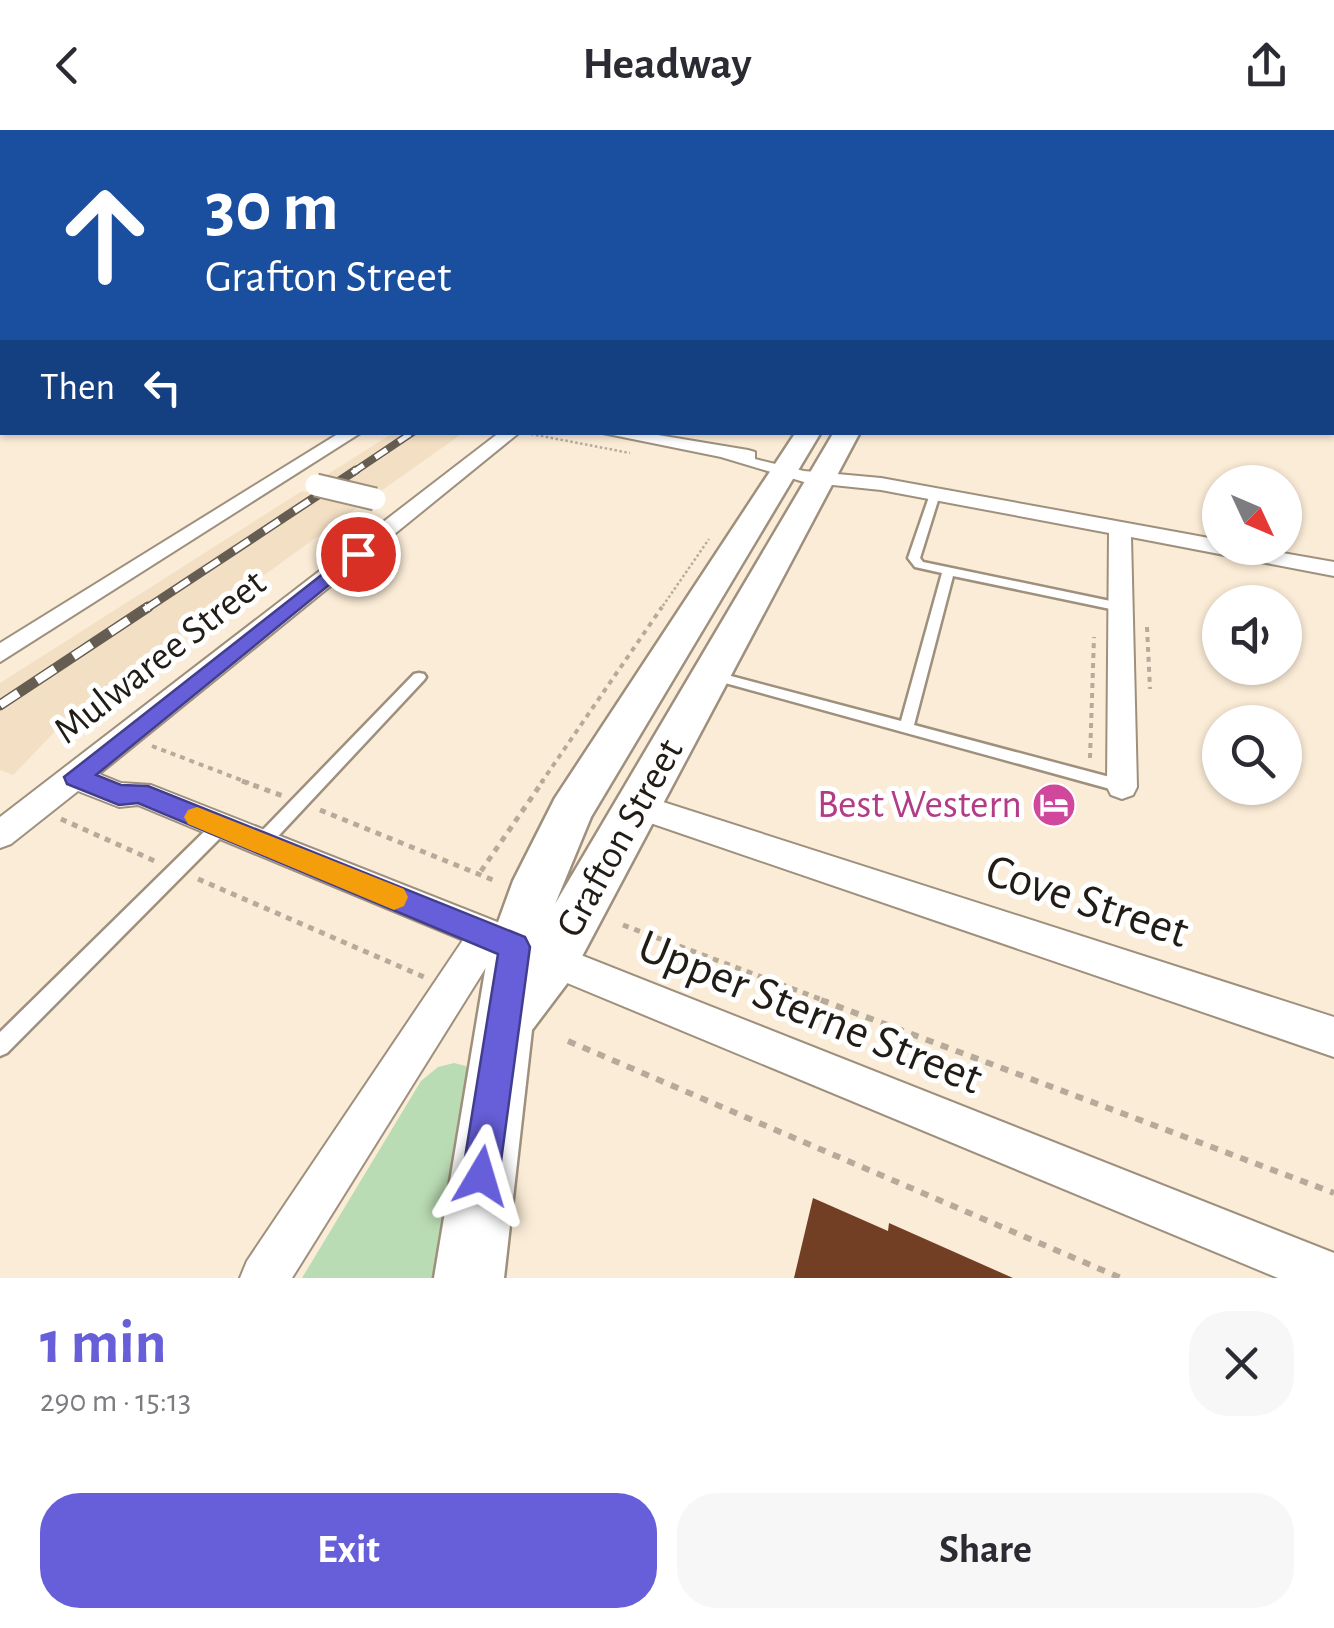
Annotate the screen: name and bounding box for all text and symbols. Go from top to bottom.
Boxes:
icon: back [40,38,95,93]
icon: share [1239,38,1294,93]
text: Headway [582,42,752,87]
icon: ahead [40,170,170,300]
text: 30 m [205,173,339,243]
text: Grafton Street [205,255,451,300]
icon: left [135,360,190,415]
text: Then [40,369,115,407]
north arrow [1202,465,1302,565]
map controls [1202,465,1302,805]
pin [316,512,401,597]
icon: arrive [331,527,386,582]
street label: Mulwaree Street [47,562,273,752]
button: sound [1202,585,1302,685]
button: search [1202,705,1302,805]
street label: Grafton Street [549,732,691,944]
hotel icon: Best Western [1031,782,1077,828]
place label: Best Western [817,785,1022,825]
street label: Cove Street [980,847,1194,957]
street label: Upper Sterne Street [631,922,989,1104]
position arrow [429,1124,533,1228]
button: close [1189,1311,1294,1416]
text: 1 min [40,1314,166,1374]
text: 290 m · 15:13 [40,1385,191,1417]
button: Exit [40,1493,657,1608]
button: Share [677,1493,1294,1608]

